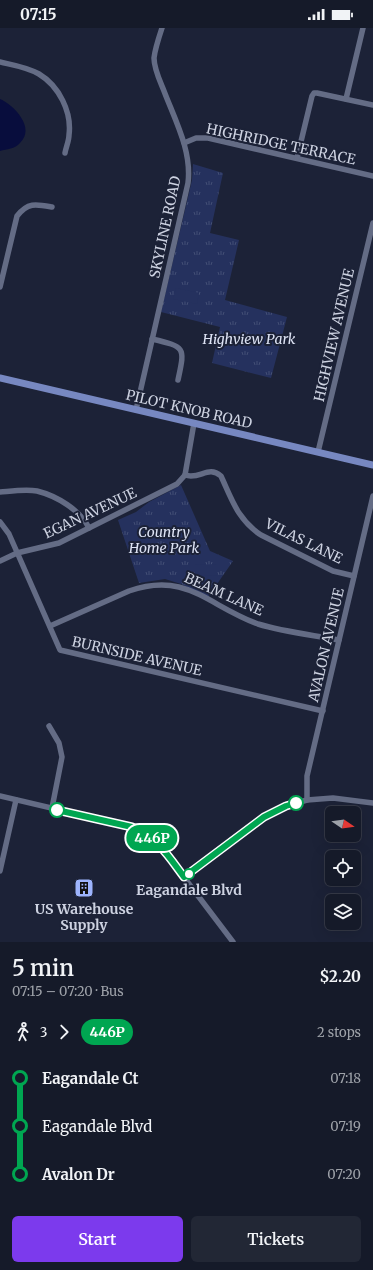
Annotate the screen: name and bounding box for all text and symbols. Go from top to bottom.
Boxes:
text: 07:15 [20,5,57,24]
street label: HIGHRIDGE TERRACE [205,119,357,169]
street label: SKYLINE ROAD [145,174,185,280]
street label: HIGHVIEW AVENUE [310,267,358,403]
park label: Highview Park [202,330,296,348]
street label: PILOT KNOB ROAD [124,386,254,432]
street label: EGAN AVENUE [41,484,139,542]
street label: VILAS LANE [261,514,346,568]
park label: Country Home Park [128,523,199,557]
street label: BEAM LANE [182,569,266,619]
street label: AVALON AVENUE [304,586,348,705]
street label: BURNSIDE AVENUE [70,632,204,680]
unlabelled marker [288,795,304,811]
unlabelled marker [49,802,65,818]
north arrow [325,806,361,842]
map controls [325,806,361,930]
line badge: 446P [124,825,180,851]
text: 446P [134,829,170,847]
button: locate [325,850,361,886]
marker: Eagandale Blvd [183,868,195,880]
building icon: US Warehouse Supply [73,877,95,899]
place label: Eagandale Blvd [136,881,242,899]
button: layers [325,894,361,930]
place label: US Warehouse Supply [35,900,134,934]
text: 5 min [12,954,74,982]
text: $2.20 [320,967,361,986]
text: 07:15 – 07:20 · Bus [12,983,124,1000]
icon: walk [12,1021,34,1043]
icon: forward [53,1021,75,1043]
text: 446P [89,1023,125,1041]
text: 3 [40,1024,47,1041]
text: 2 stops [317,1024,361,1041]
text: Eagandale Ct [42,1069,139,1088]
text: 07:18 [330,1070,361,1087]
text: Eagandale Blvd [42,1117,152,1136]
text: 07:19 [330,1118,361,1135]
text: Avalon Dr [42,1165,115,1184]
text: 07:20 [327,1166,361,1183]
button: Start [12,1216,183,1262]
button: Tickets [191,1216,361,1262]

